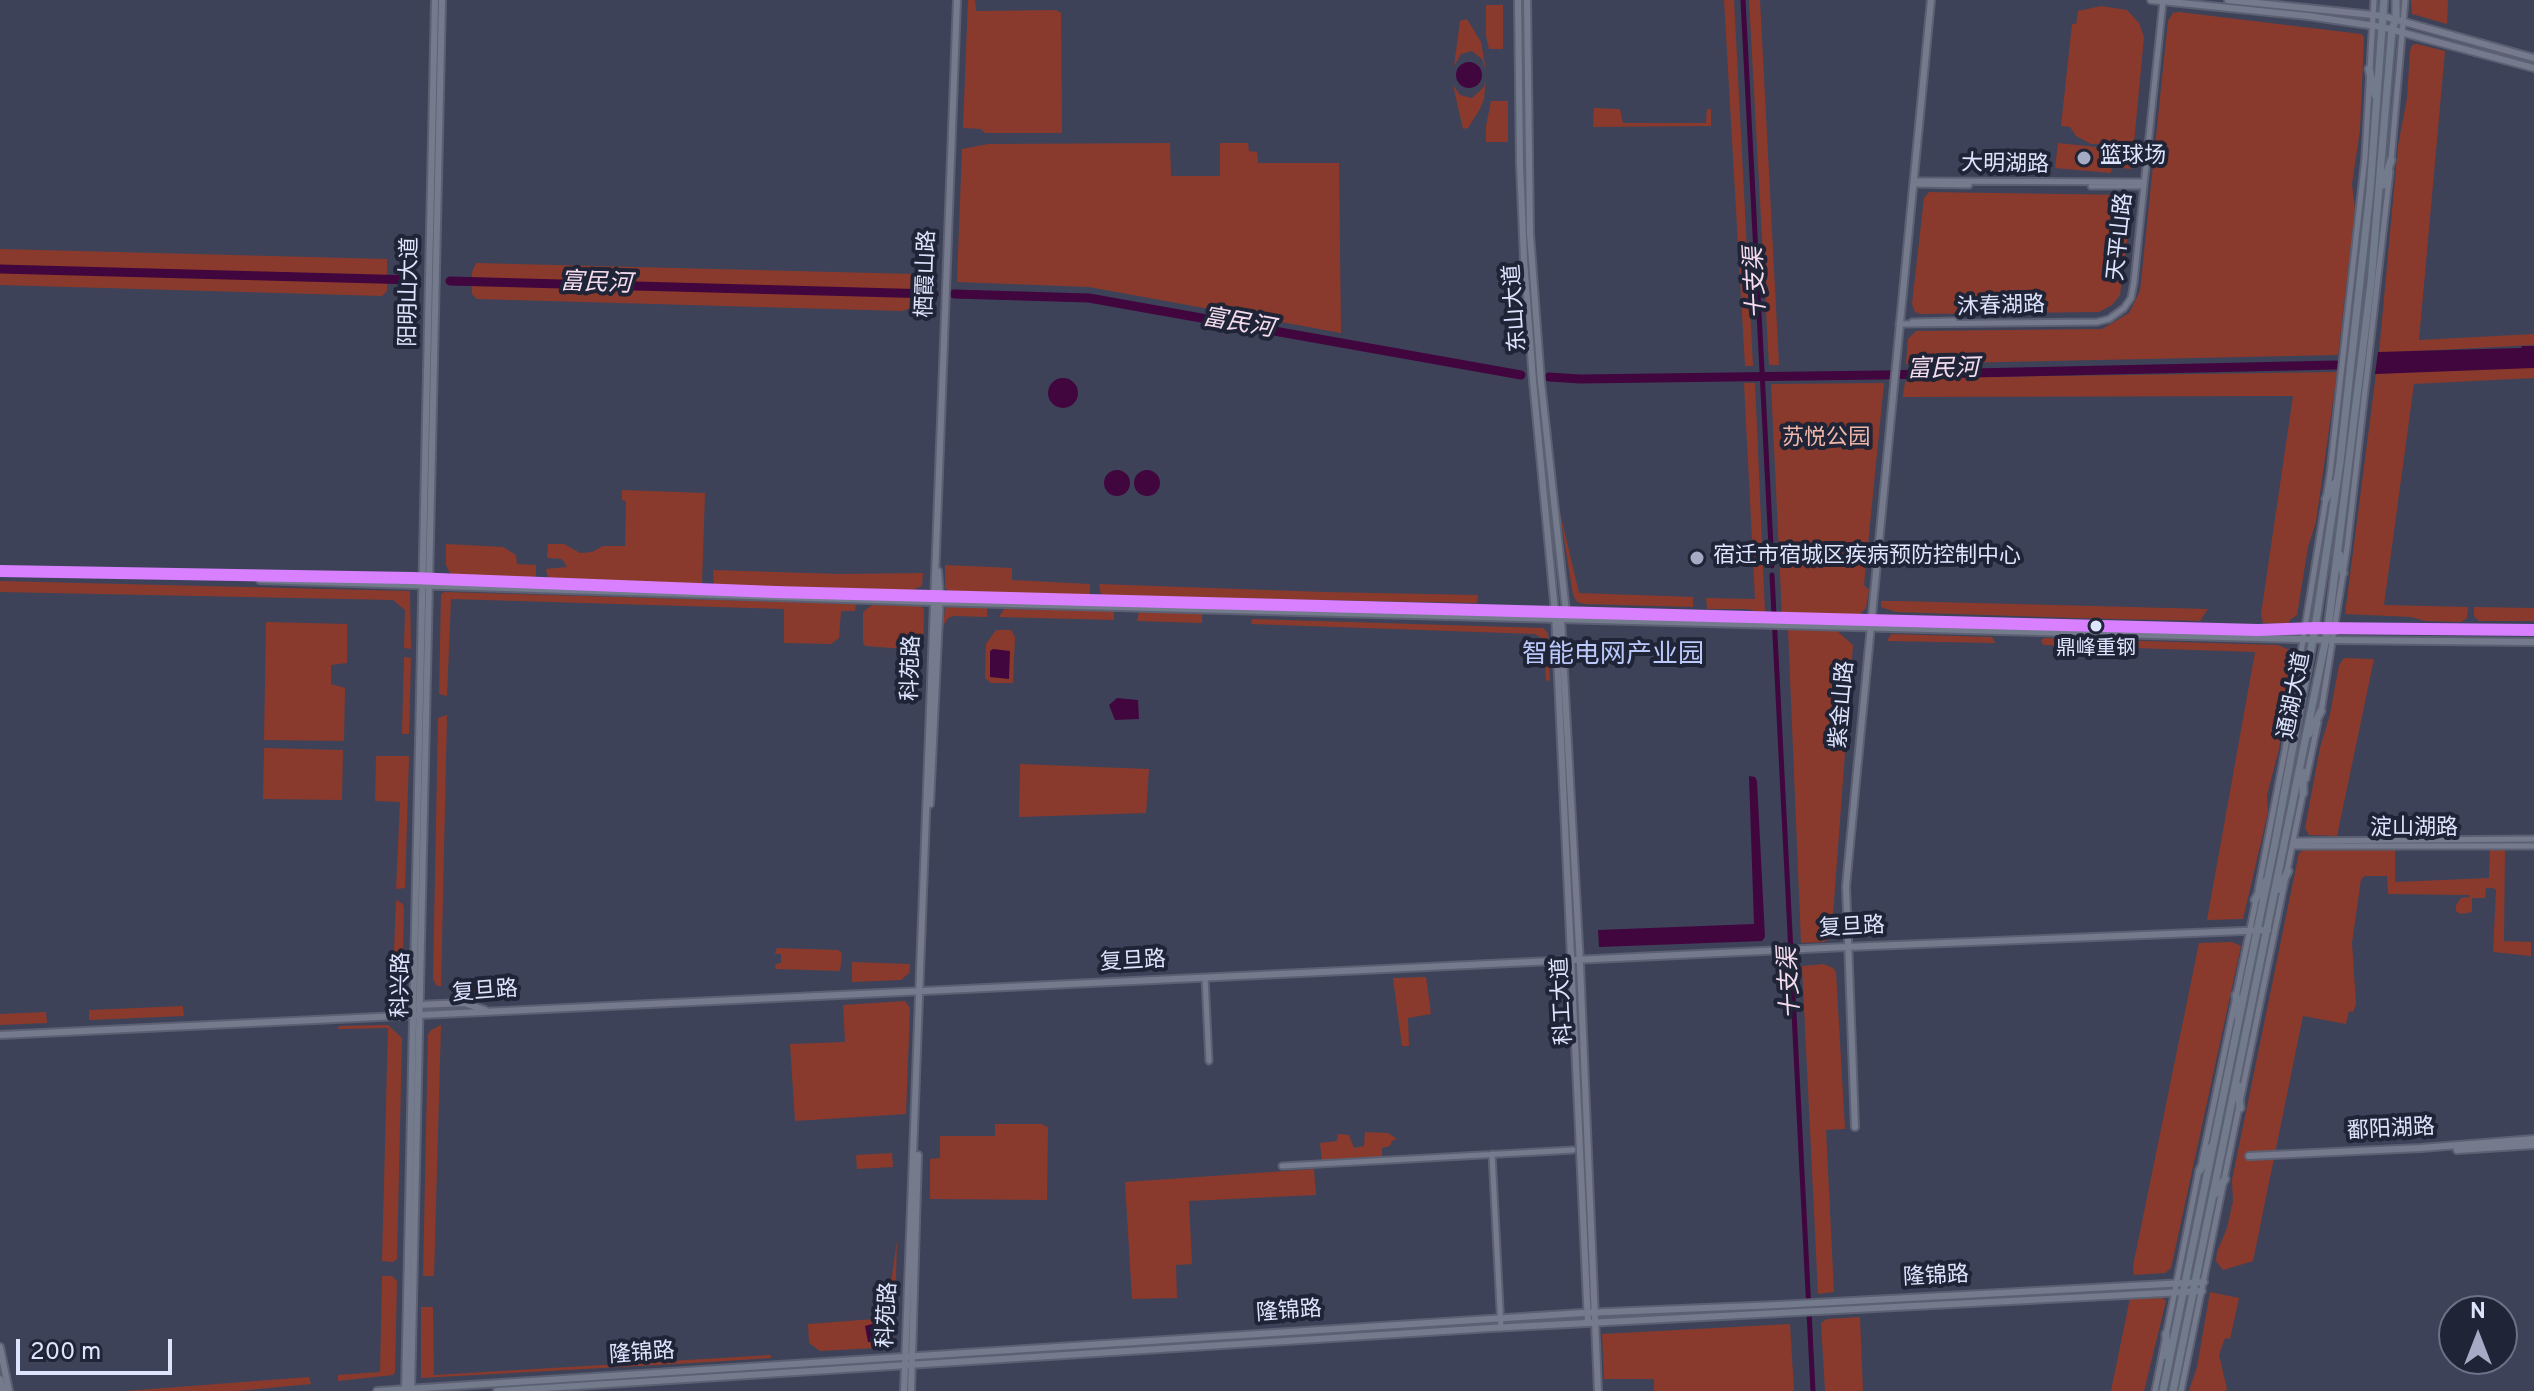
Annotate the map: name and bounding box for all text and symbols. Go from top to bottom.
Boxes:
place label: 篮球场 [2100,145,2166,171]
marker: 篮球场 [2075,149,2093,167]
street label: 大明湖路 [1961,152,2049,180]
street label: 天平山路 [2104,192,2140,282]
street label: 栖霞山路 [913,230,943,318]
street label: 阳明山大道 [397,237,425,347]
water label: 十支渠 [1742,246,1774,320]
street label: 东山大道 [1501,263,1533,353]
water label: 富民河 [560,269,632,301]
street label: 沐春湖路 [1957,293,2045,323]
water label: 富民河 [1200,305,1276,345]
water label: 富民河 [1907,356,1979,386]
park label: 苏悦公园 [1782,427,1870,453]
place label: 宿迁市宿城区疾病预防控制中心 [1713,545,2021,571]
marker: 宿迁市宿城区疾病预防控制中心 [1688,549,1706,567]
marker: 鼎峰重钢 [2088,618,2104,634]
street label: 科苑路 [899,635,927,701]
place label: 鼎峰重钢 [2056,638,2136,662]
district label: 智能电网产业园 [1522,641,1704,673]
street label: 通湖大道 [2275,650,2317,742]
street label: 紫金山路 [1827,660,1861,750]
street label: 淀山湖路 [2370,817,2458,843]
street label: 复旦路 [1818,914,1886,944]
water label: 十支渠 [1776,946,1808,1020]
street label: 复旦路 [1099,948,1167,978]
street label: 科兴路 [389,952,417,1018]
street label: 科工大道 [1549,956,1579,1046]
street label: 复旦路 [451,978,519,1008]
street label: 鄱阳湖路 [2346,1116,2436,1146]
street label: 隆锦路 [1902,1263,1970,1293]
street label: 科苑路 [874,1281,904,1349]
north arrow [2438,1295,2518,1375]
street label: 隆锦路 [1255,1298,1323,1328]
text: N [2470,1299,2486,1326]
scale bar [20,1323,176,1373]
text: 200 m [30,1338,101,1368]
street label: 隆锦路 [608,1340,676,1370]

